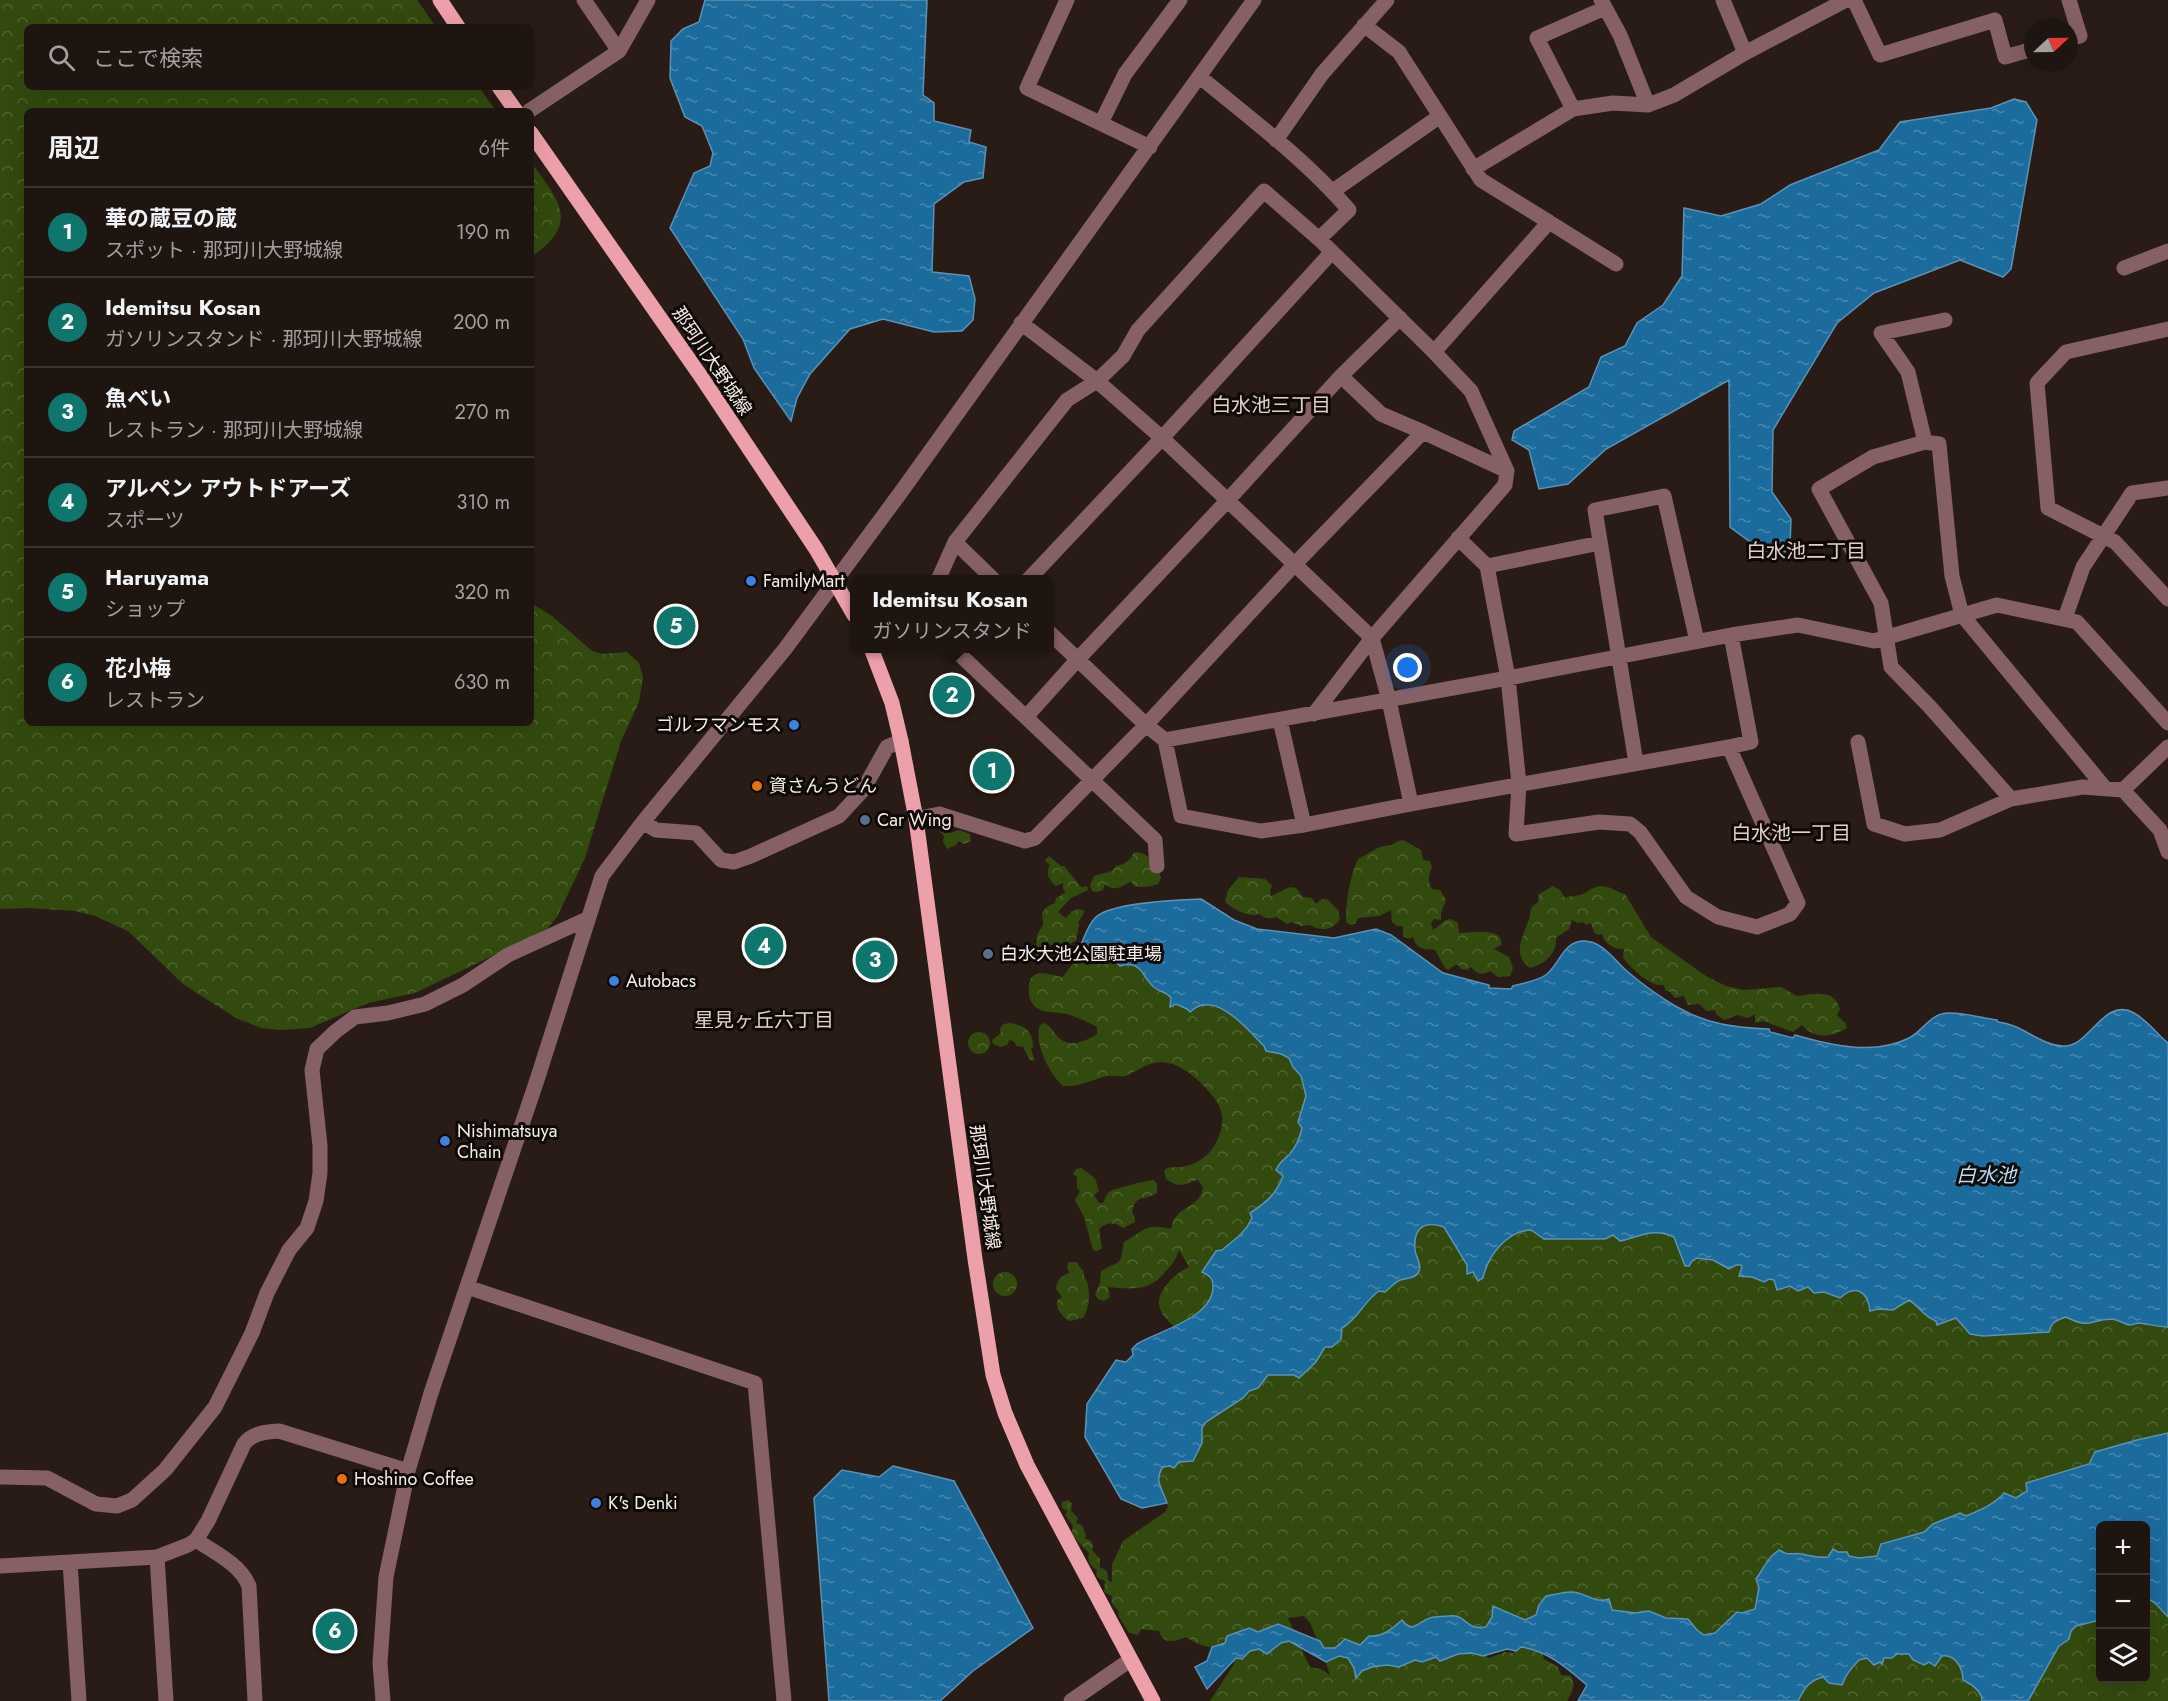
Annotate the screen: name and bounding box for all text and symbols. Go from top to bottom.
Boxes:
north arrow [2024,18,2078,72]
search box [24,24,534,90]
icon: search [45,41,78,74]
text: ここで検索 [93,42,203,74]
text: 周辺 [48,129,100,167]
text: 6件 [478,134,510,163]
text: 華の蔵豆の蔵 [105,202,237,234]
text: 1 [62,218,73,247]
text: 190 m [456,218,510,247]
text: スポット · 那珂川大野城線 [105,236,343,265]
text: Idemitsu Kosan [105,291,261,323]
street label: 那珂川大野城線 [666,302,758,420]
text: 2 [61,308,74,337]
text: 200 m [453,308,510,337]
text: ガソリンスタンド · 那珂川大野城線 [105,325,423,354]
text: 魚べい [105,382,171,414]
district label: 白水池三丁目 [1211,391,1331,420]
text: 3 [61,398,74,427]
text: 270 m [455,398,510,427]
text: レストラン · 那珂川大野城線 [105,416,363,445]
text: アルペン アウトドアーズ [105,472,351,504]
text: 4 [61,488,74,517]
text: 310 m [456,488,510,517]
text: スポーツ [105,506,185,535]
district label: 白水池二丁目 [1746,537,1866,566]
text: Haruyama [105,561,209,593]
place label: FamilyMart [763,568,845,594]
marker: FamilyMart [744,574,758,588]
popup [850,575,1054,653]
text: 5 [61,578,74,607]
text: 320 m [454,578,510,607]
text: Idemitsu Kosan [872,583,1028,615]
text: ショップ [105,595,185,624]
pin: 5 [656,604,696,648]
text: ガソリンスタンド [872,617,1032,646]
text: 花小梅 [105,652,171,684]
your location [1393,653,1422,682]
text: 6 [61,668,74,697]
text: 630 m [454,668,510,697]
pin: 2 [932,672,972,718]
text: レストラン [105,686,205,715]
place label: ゴルフマンモス [656,712,782,738]
marker: ゴルフマンモス [787,718,801,732]
pin: 1 [972,748,1012,794]
place label: 資さんうどん [769,773,877,799]
marker: 資さんうどん [750,779,764,793]
place label: Car Wing [877,807,952,833]
marker: Car Wing [858,813,872,827]
district label: 白水池一丁目 [1731,819,1851,848]
pin: 4 [744,924,783,968]
pin: 3 [856,938,894,982]
place label: 白水大池公園駐車場 [1000,941,1162,967]
marker: 白水大池公園駐車場 [981,947,995,961]
place label: Autobacs [626,968,696,994]
marker: Autobacs [607,974,621,988]
district label: 星見ヶ丘六丁目 [694,1006,834,1035]
place label: Nishimatsuya Chain [457,1118,557,1165]
street label: 那珂川大野城線 [963,1123,1007,1251]
marker: Nishimatsuya Chain [438,1134,452,1148]
water label: 白水池 [1956,1161,2018,1190]
place label: Hoshino Coffee [354,1466,474,1492]
marker: Hoshino Coffee [335,1472,349,1486]
place label: K's Denki [608,1490,678,1516]
marker: K's Denki [589,1496,603,1510]
map controls [2096,1521,2150,1683]
button: + [2096,1521,2150,1575]
button: − [2096,1575,2150,1629]
pin: 6 [316,1608,354,1654]
button: layers [2096,1629,2150,1683]

